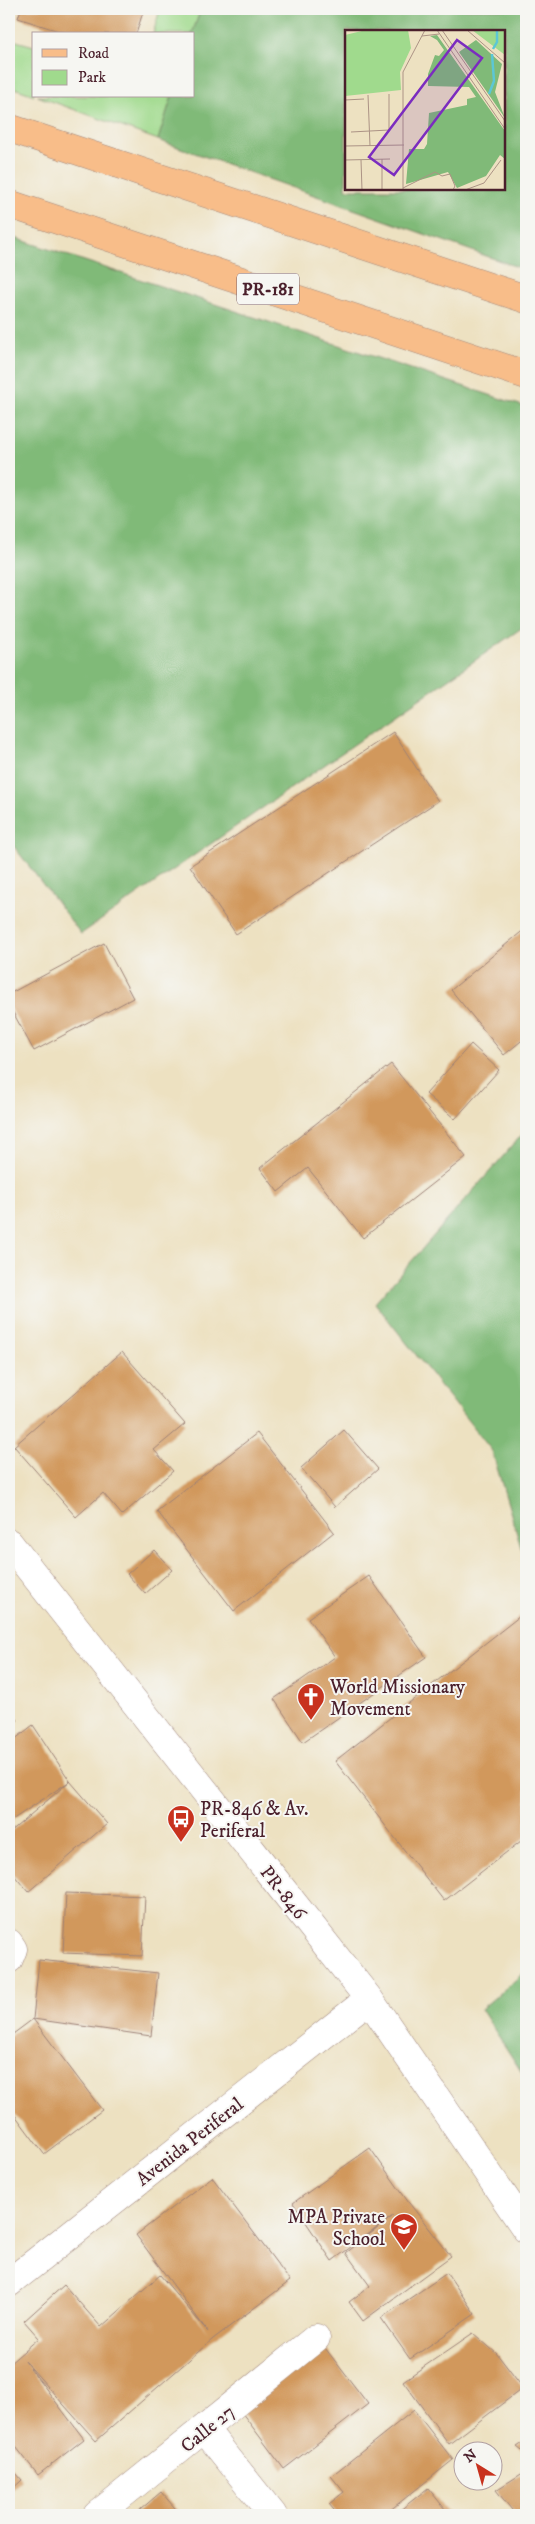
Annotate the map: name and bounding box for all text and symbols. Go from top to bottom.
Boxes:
inset map [345,30,505,190]
legend [32,32,195,98]
text: Road [78,44,110,63]
text: Park [78,68,107,87]
road number: PR-181 [237,274,299,304]
place label: World Missionary Movement [329,1676,466,1721]
church icon: World Missionary Movement [296,1682,326,1721]
place label: PR-846 & Av. Periferal [200,1798,309,1843]
bus stop icon: PR-846 & Av. Periferal [166,1804,196,1843]
street label: PR-846 [255,1862,312,1925]
street label: Avenida Periferal [132,2093,248,2191]
place label: MPA Private School [288,2206,385,2251]
school or university icon: MPA Private School [389,2212,419,2251]
street label: Calle 27 [176,2400,240,2458]
north arrow [452,2442,502,2492]
text: N [461,2445,481,2467]

